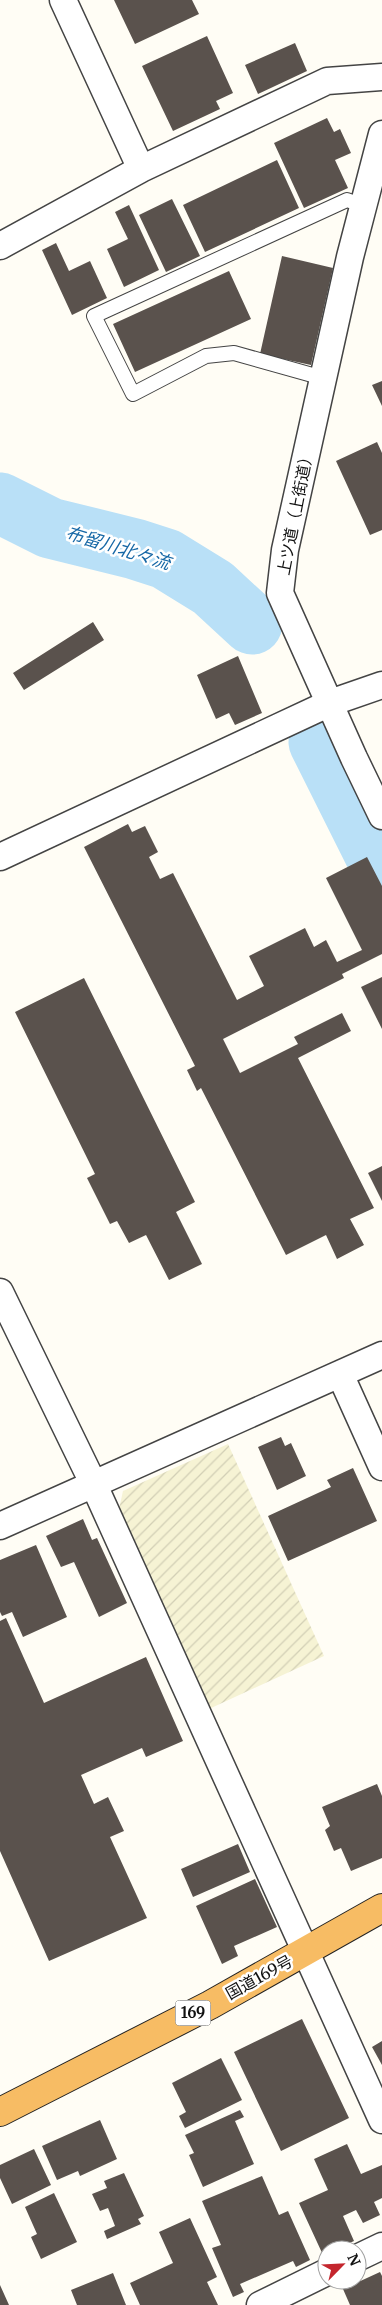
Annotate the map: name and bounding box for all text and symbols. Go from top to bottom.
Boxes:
street label: 上ツ道（上街道） [273,447,317,577]
water label: 布留川北々流 [63,521,176,575]
street label: 国道169号 [222,1950,296,2004]
road number: 169 [176,2000,210,2026]
north arrow [317,2240,367,2290]
text: N [343,2251,364,2268]

